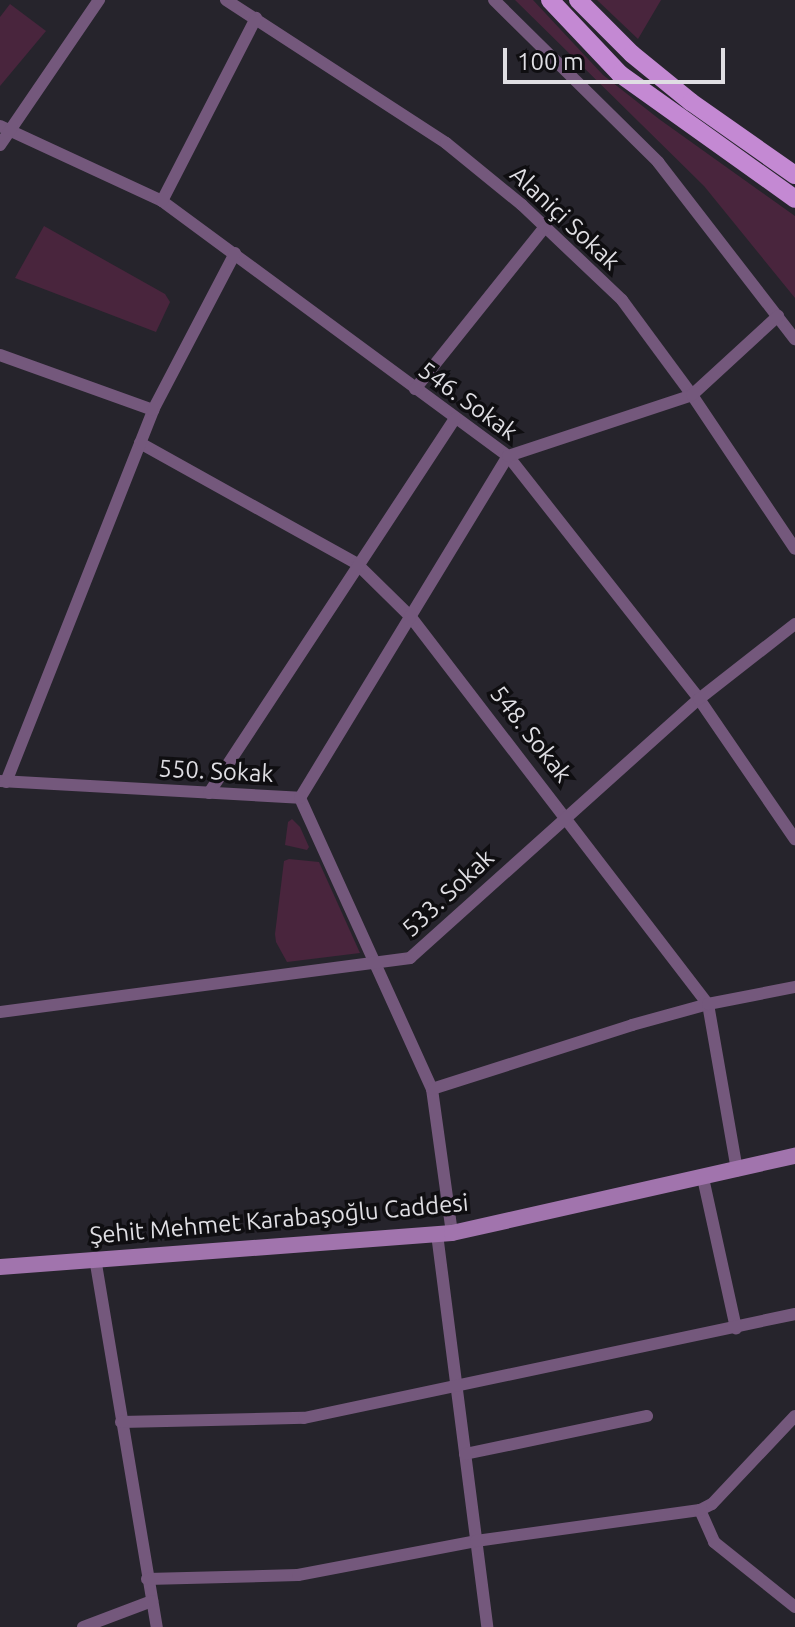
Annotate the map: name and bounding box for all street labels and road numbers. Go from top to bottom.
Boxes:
street label: Alaniçi Sokak [504,160,626,276]
street label: 546. Sokak [413,356,523,446]
street label: 548. Sokak [484,680,578,788]
street label: 550. Sokak [158,754,274,788]
street label: 533. Sokak [396,843,500,943]
street label: Şehit Mehmet Karabaşoğlu Caddesi [88,1188,470,1250]

